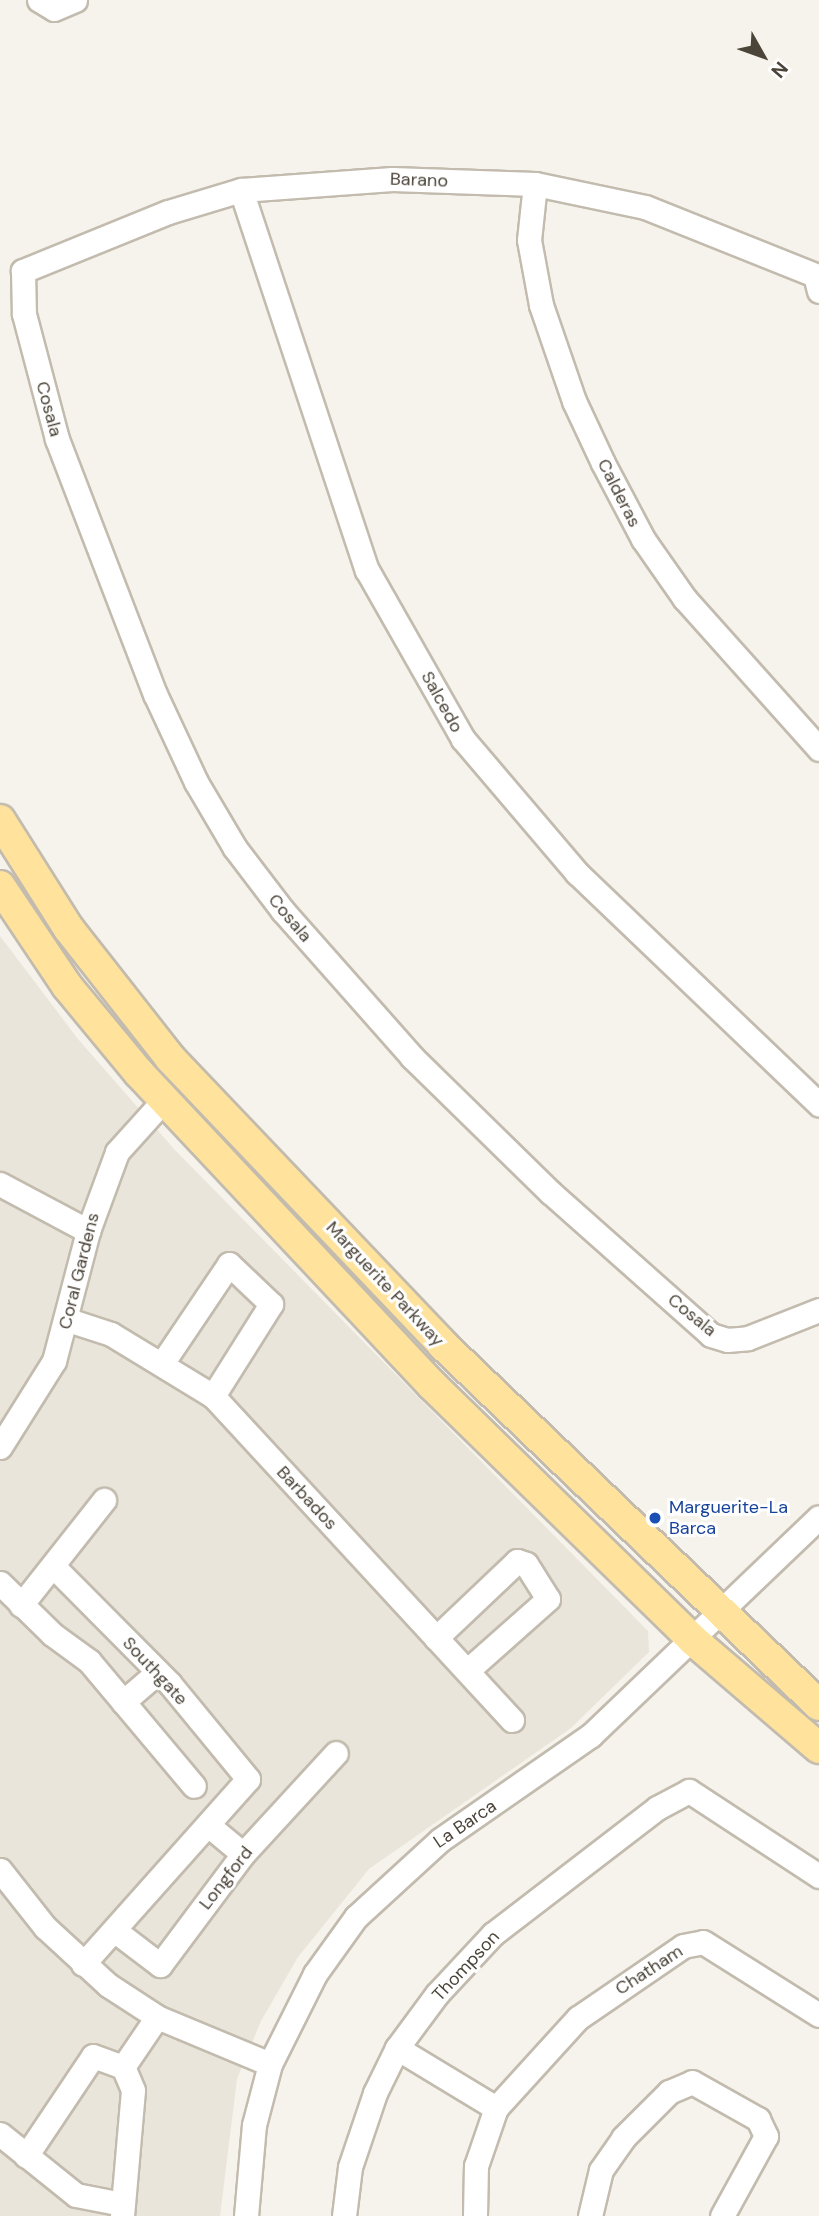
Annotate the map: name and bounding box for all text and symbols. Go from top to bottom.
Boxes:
north arrow [728,21,798,91]
text: N [765,56,794,83]
street label: Barano [390,168,448,192]
street label: Cosala [31,379,67,439]
street label: Calderas [593,455,645,531]
street label: Salcedo [416,668,468,736]
street label: Cosala [264,890,316,946]
street label: Coral Gardens [54,1210,104,1332]
street label: Marguerite Parkway [321,1217,449,1351]
street label: Cosala [663,1289,721,1341]
street label: Barbados [272,1462,342,1534]
place label: Marguerite-La Barca [669,1497,788,1540]
marker: Marguerite-La Barca [647,1510,663,1526]
street label: Southgate [118,1632,192,1710]
street label: La Barca [429,1795,501,1853]
street label: Longford [195,1842,257,1914]
street label: Thompson [428,1926,504,2006]
street label: Chatham [611,1940,687,2000]

